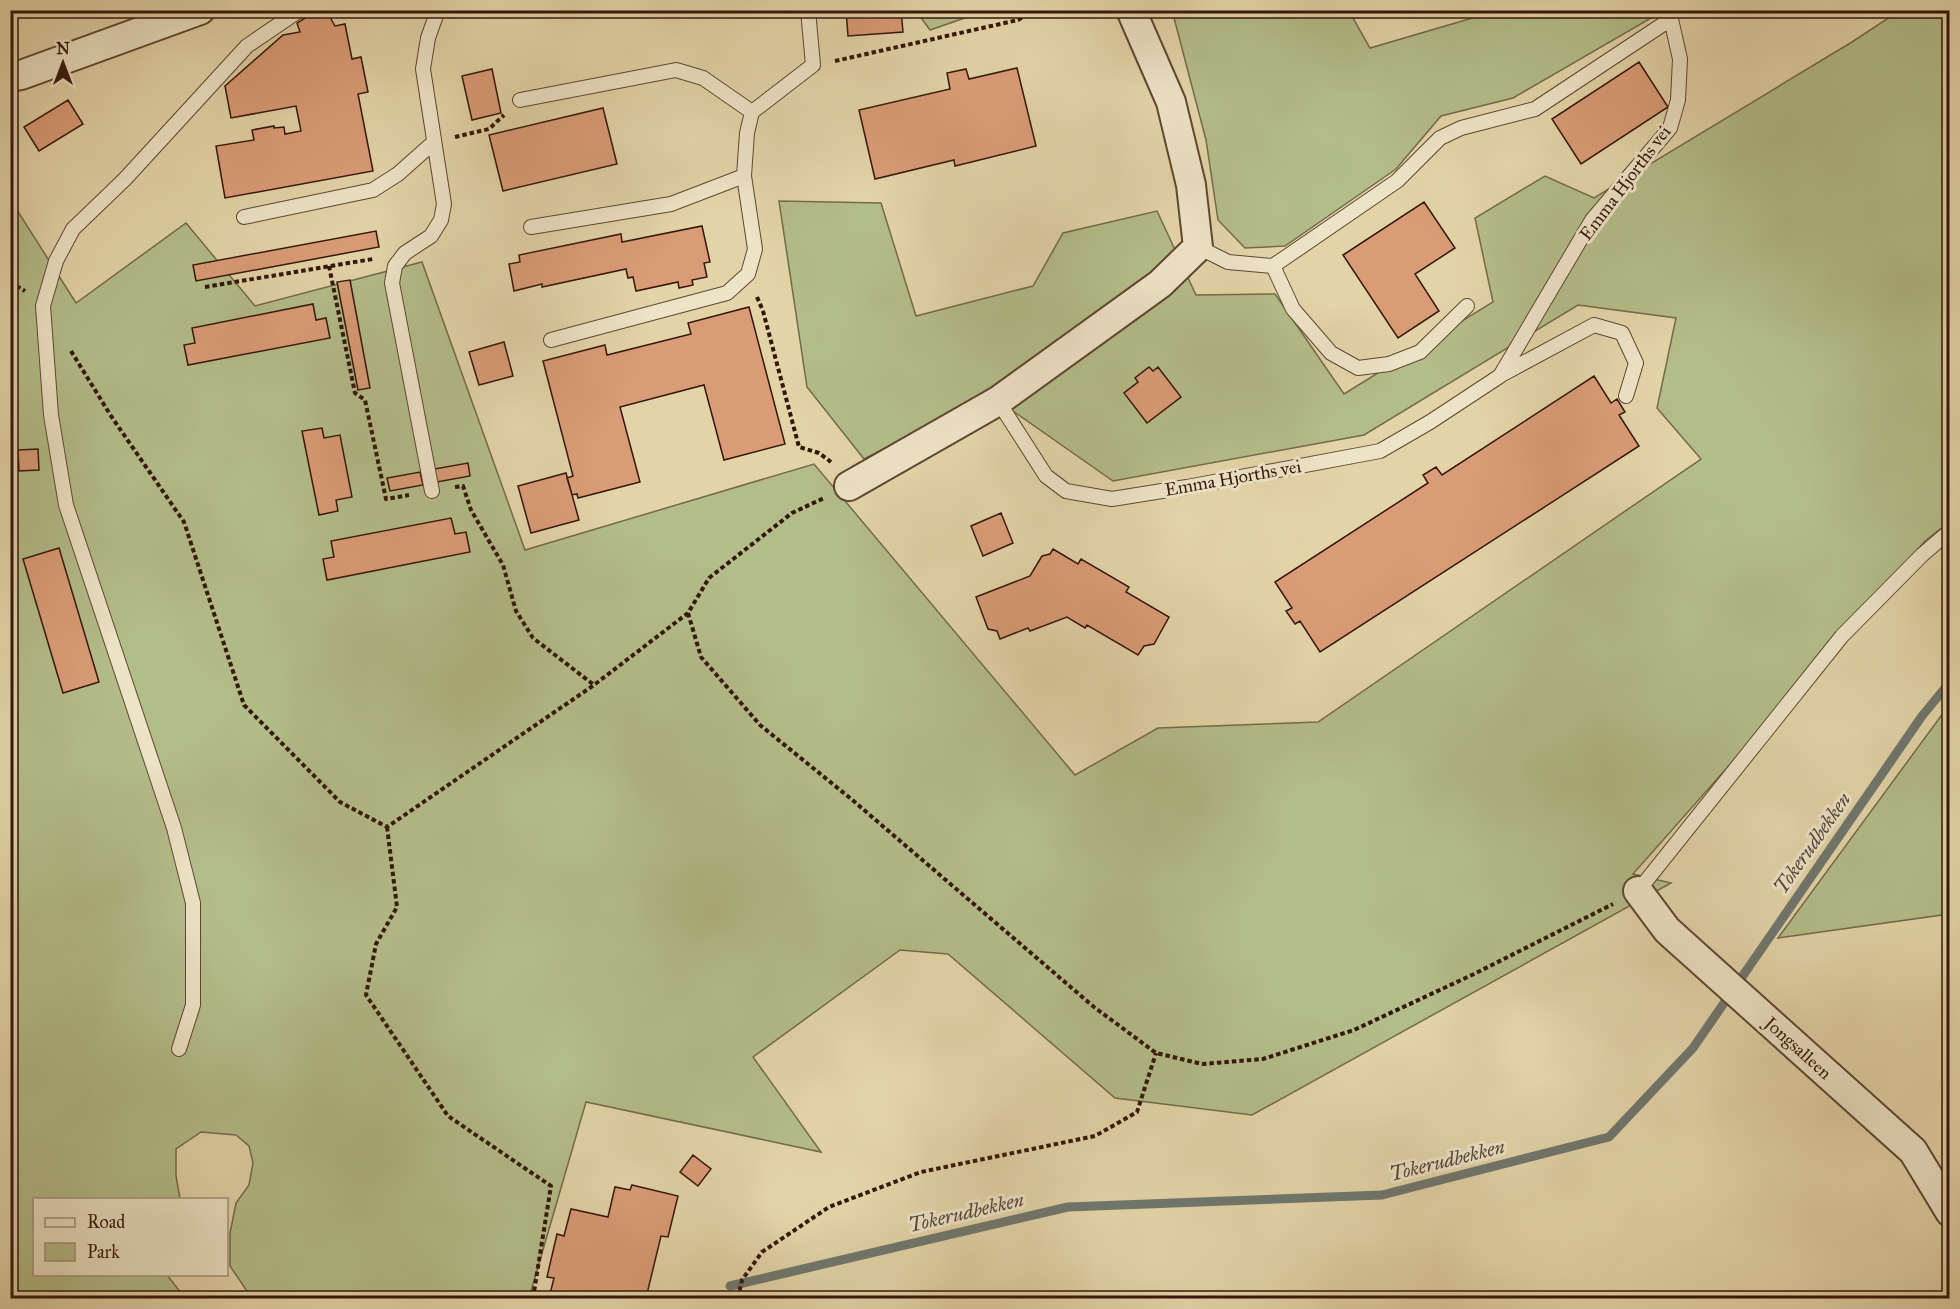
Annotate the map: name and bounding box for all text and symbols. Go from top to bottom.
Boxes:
north arrow [33,33,93,93]
text: N [56,39,70,58]
street label: Emma Hjorths vei [1575,121,1675,245]
street label: Emma Hjorths vei [1163,455,1303,501]
water label: Tokerudbekken [1768,787,1856,898]
street label: Jongsalleen [1758,1011,1836,1085]
water label: Tokerudbekken [1387,1134,1508,1186]
water label: Tokerudbekken [906,1187,1027,1237]
legend [33,1198,228,1276]
text: Road [87,1211,125,1233]
text: Park [87,1241,120,1263]

